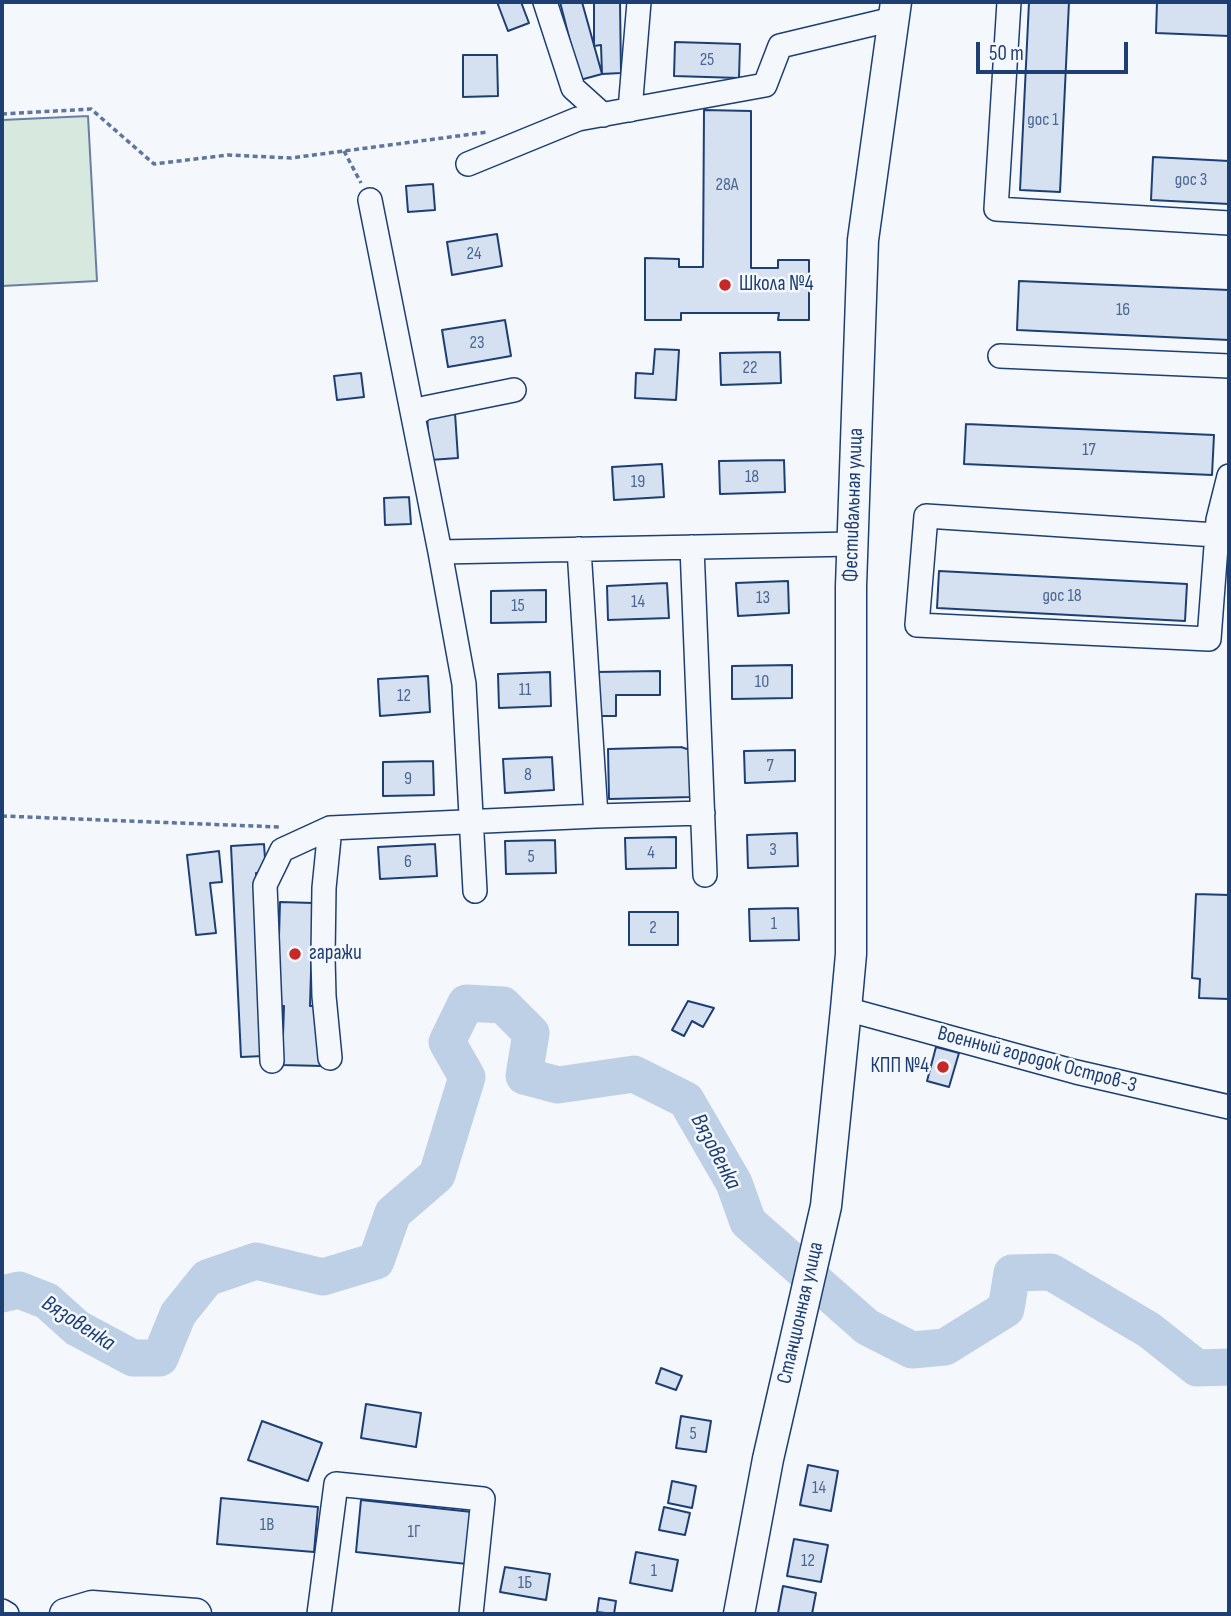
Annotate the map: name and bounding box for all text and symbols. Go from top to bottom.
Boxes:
scale bar [979,28,1131,72]
text: 50 m [989,41,1024,66]
house number: 25 [700,49,714,71]
house number: дос 1 [1027,109,1059,131]
house number: дос 3 [1175,169,1207,191]
house number: 28А [715,174,739,196]
house number: 24 [467,243,481,265]
place label: Школа №4 [739,272,813,298]
marker: Школа №4 [717,277,733,293]
house number: 16 [1116,299,1130,321]
house number: 23 [470,332,484,354]
house number: 22 [743,357,757,379]
street label: Фестивальная улица [839,428,869,582]
house number: 17 [1082,439,1096,461]
house number: 18 [745,466,759,488]
house number: 19 [631,471,645,493]
house number: дос 18 [1042,585,1082,607]
house number: 13 [756,587,770,609]
house number: 14 [631,591,645,613]
house number: 15 [511,595,525,617]
house number: 10 [755,671,769,693]
house number: 11 [519,679,531,701]
house number: 12 [397,685,411,707]
house number: 7 [766,755,774,777]
house number: 8 [524,764,532,786]
house number: 9 [404,768,412,790]
house number: 3 [769,839,777,861]
house number: 4 [647,842,655,864]
house number: 5 [527,846,535,868]
house number: 6 [404,851,412,873]
house number: 1 [771,913,777,935]
house number: 2 [649,917,657,939]
place label: гаражи [309,941,362,967]
marker: гаражи [287,946,303,962]
street label: Военный городок Остров-3 [935,1021,1139,1099]
place label: КПП №4 [870,1054,929,1080]
marker: КПП №4 [935,1059,951,1075]
water label: Вязовенка [684,1109,746,1195]
street label: Станционная улица [772,1240,830,1386]
water label: Вязовенка [36,1290,120,1358]
house number: 5 [689,1423,697,1445]
house number: 14 [812,1477,826,1499]
house number: 1В [260,1514,274,1536]
house number: 1Г [408,1521,420,1543]
house number: 12 [801,1550,815,1572]
house number: 1 [651,1560,657,1582]
house number: 1Б [518,1572,532,1594]

